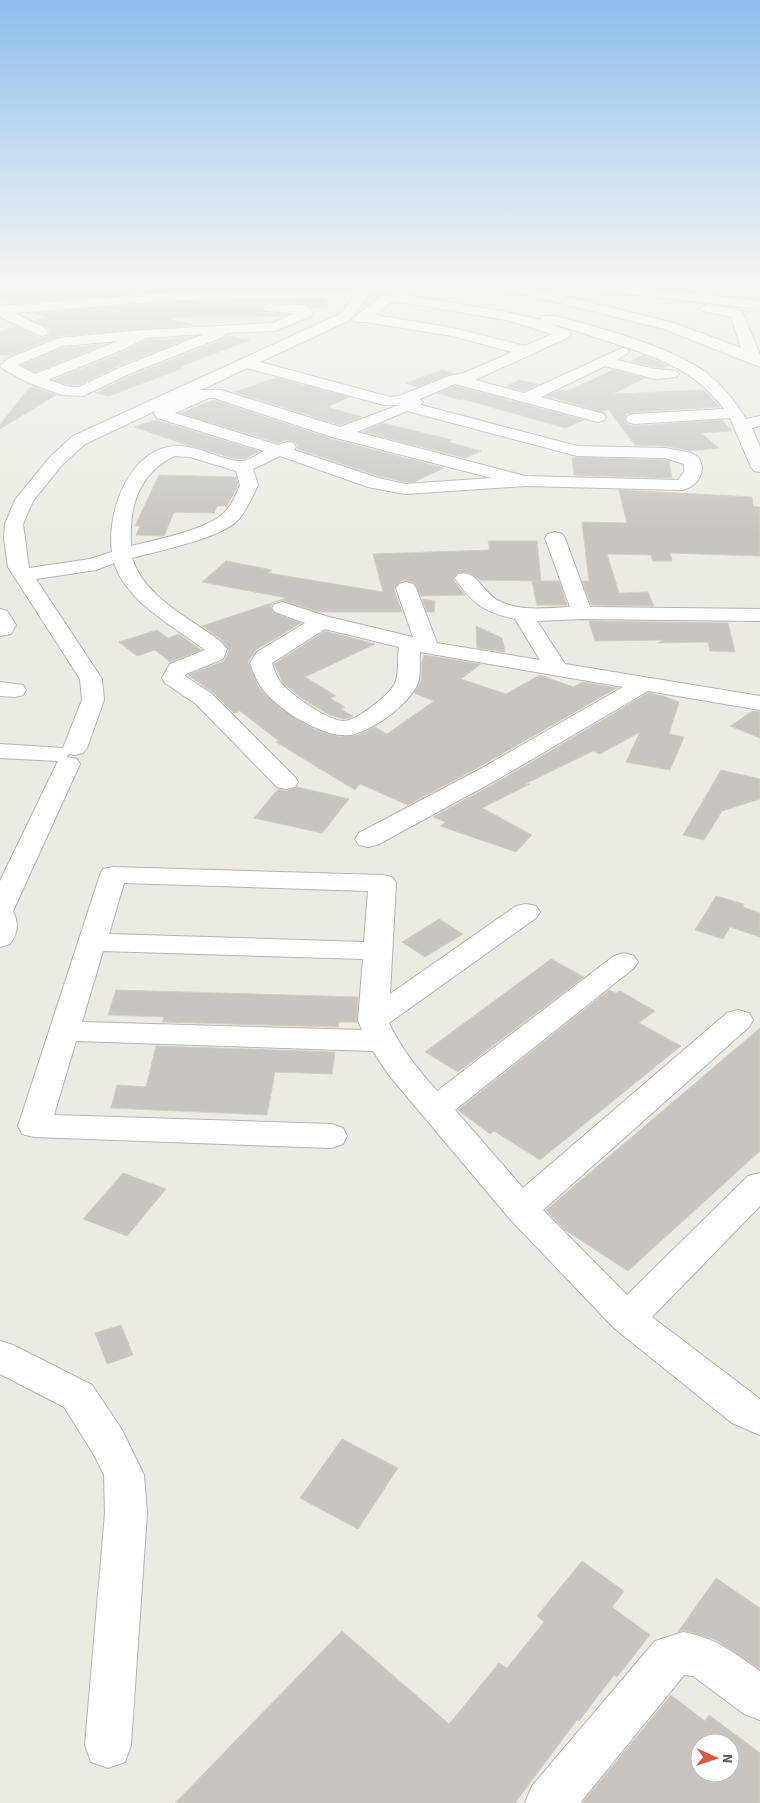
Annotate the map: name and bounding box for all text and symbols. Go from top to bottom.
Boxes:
north arrow [690,1733,740,1783]
text: N [717,1753,737,1764]

